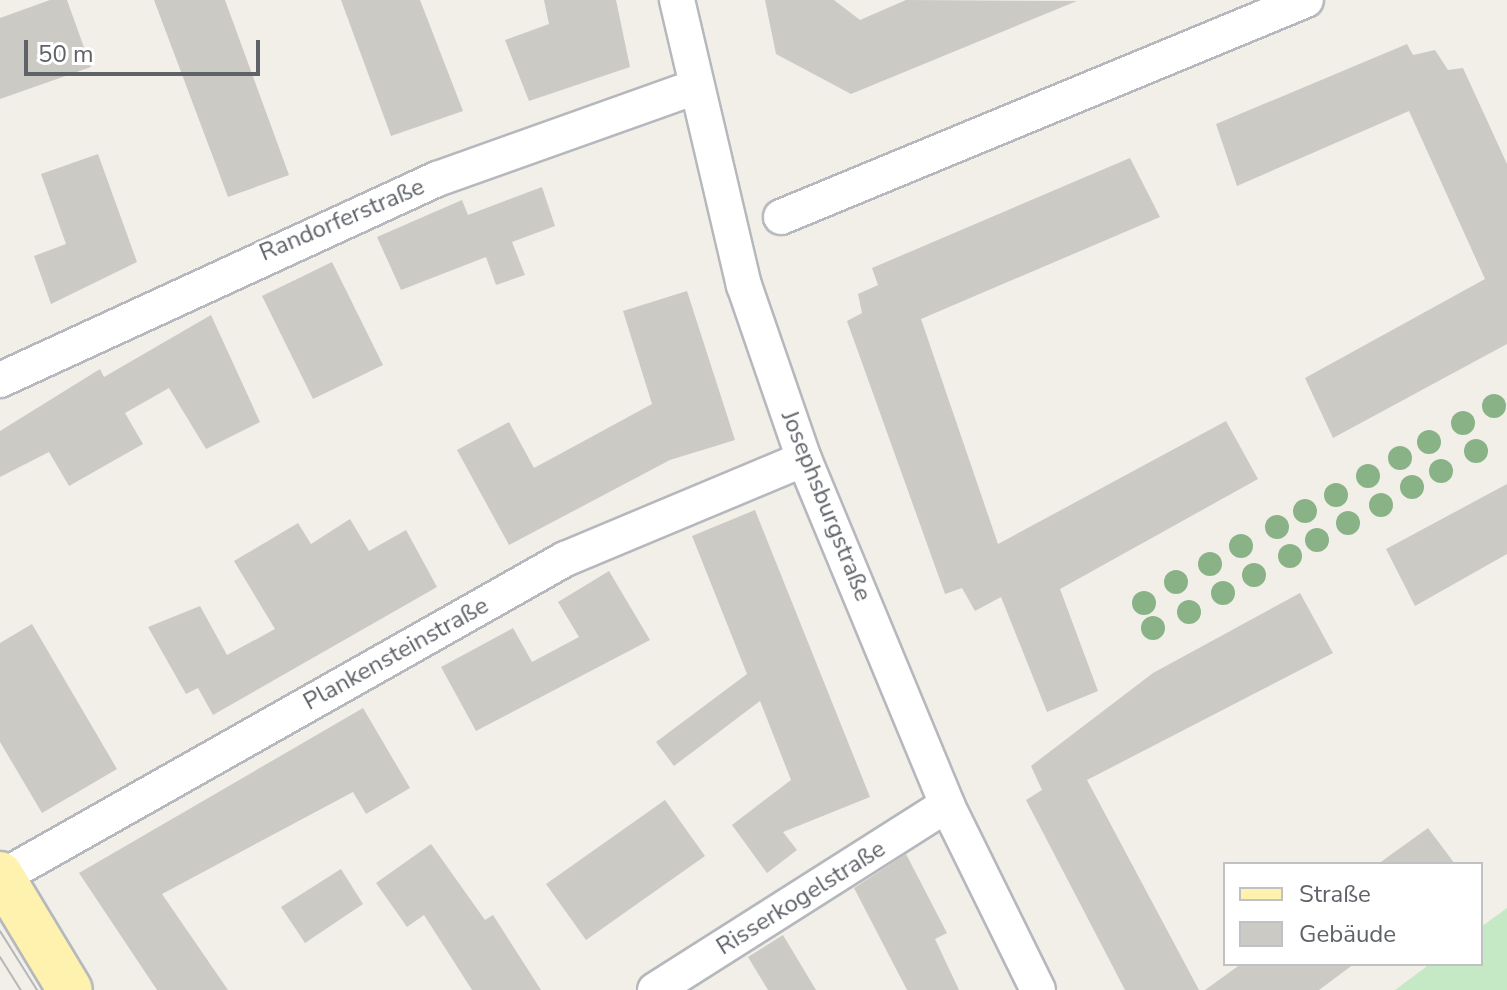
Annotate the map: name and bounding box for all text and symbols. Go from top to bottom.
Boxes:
scale bar [28,24,264,74]
text: 50 m [38,38,94,70]
street label: Randorferstraße [255,172,429,268]
street label: Josephsburgstraße [775,406,877,606]
street label: Plankensteinstraße [299,591,493,717]
street label: Risserkogelstraße [711,835,891,961]
legend [1223,862,1483,966]
text: Straße [1299,878,1371,910]
text: Gebäude [1299,918,1396,950]

